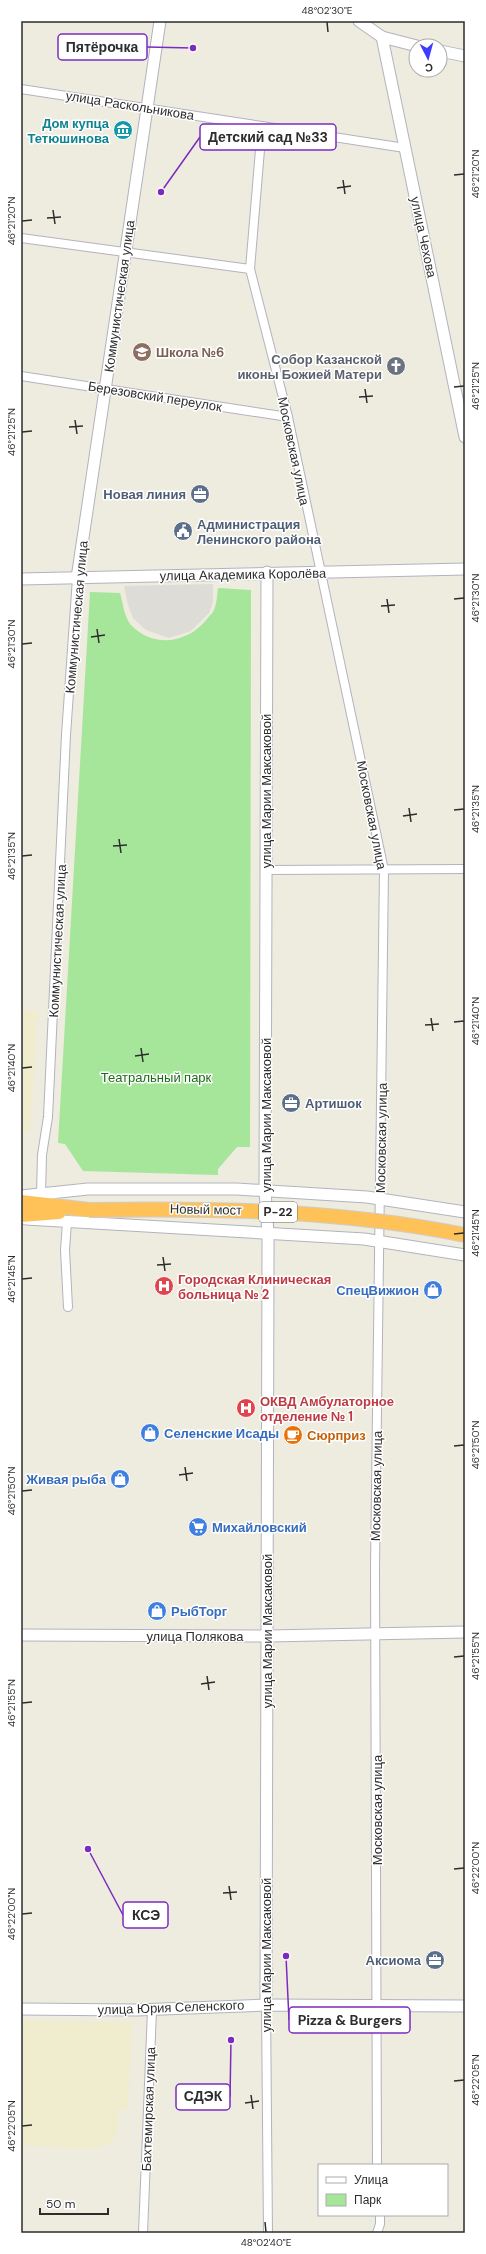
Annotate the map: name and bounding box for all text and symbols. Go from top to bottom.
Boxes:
text: 48°02'30"E [302,4,353,17]
callout: Пятёрочка [58,34,147,60]
text: Пятёрочка [66,38,138,56]
north arrow [408,38,448,78]
text: С [424,61,434,75]
street label: улица Раскольникова [64,87,196,124]
place label: Дом купца Тетюшинова [28,115,110,147]
museum icon: Дом купца Тетюшинова [112,119,134,141]
callout: Детский сад №33 [200,124,336,150]
text: Детский сад №33 [208,128,328,146]
text: 46°21'20"N [469,150,482,198]
street label: улица Чехова [407,195,441,280]
text: 46°21'20"N [5,197,18,245]
street label: Коммунистическая улица [100,218,139,373]
school or university icon: Школа №6 [131,341,153,363]
place label: Школа №6 [156,344,224,361]
place label: Собор Казанской иконы Божией Матери [237,351,382,383]
church icon: Собор Казанской иконы Божией Матери [385,355,407,377]
text: 46°21'25"N [469,362,482,410]
street label: Березовский переулок [87,378,223,416]
street label: Московская улица [274,395,313,508]
text: 46°21'25"N [5,408,18,456]
office icon: Новая линия [189,483,211,505]
place label: Новая линия [103,486,186,503]
place label: Администрация Ленинского района [197,516,322,548]
public building icon: Администрация Ленинского района [172,520,194,542]
street label: Коммунистическая улица [61,539,92,694]
street label: улица Академика Королёва [160,565,327,584]
text: 46°21'30"N [469,574,482,622]
text: 46°21'30"N [5,620,18,668]
street label: улица Марии Максаковой [258,714,275,868]
street label: Московская улица [353,759,391,872]
text: 46°21'35"N [469,785,482,833]
text: 46°21'35"N [5,832,18,880]
street label: Коммунистическая улица [45,863,70,1018]
text: 46°21'40"N [469,997,482,1045]
street label: улица Марии Максаковой [258,1038,275,1192]
text: 46°21'40"N [5,1044,18,1092]
park label: Театральный парк [101,1069,212,1086]
street label: Московская улица [372,1082,391,1193]
office icon: Артишок [280,1092,302,1114]
place label: Артишок [305,1095,362,1112]
street label: Новый мост [170,1200,242,1219]
road number: Р-22 [259,1202,297,1222]
text: 46°21'45"N [469,1209,482,1257]
text: 46°21'45"N [5,1255,18,1303]
place label: Городская Клиническая больница № 2 [178,1271,331,1303]
hospital icon: Городская Клиническая больница № 2 [153,1275,175,1297]
shop icon: СпецВижион [422,1279,444,1301]
place label: СпецВижион [336,1282,419,1299]
place label: ОКВД Амбулаторное отделение № 1 [260,1393,394,1425]
hospital icon: ОКВД Амбулаторное отделение № 1 [235,1397,257,1419]
text: 46°21'50"N [469,1421,482,1469]
shop icon: Селенские Исады [139,1422,161,1444]
cafe icon: Сюрприз [282,1424,304,1446]
place label: Селенские Исады [164,1425,279,1442]
place label: Сюрприз [307,1427,366,1444]
street label: Московская улица [367,1430,386,1541]
text: 46°21'50"N [5,1467,18,1515]
shop icon: Живая рыба [109,1468,131,1490]
place label: Живая рыба [25,1471,107,1488]
supermarket icon: Михайловский [187,1516,209,1538]
place label: Михайловский [212,1519,307,1536]
street label: улица Марии Максаковой [259,1554,276,1708]
shop icon: РыбТорг [146,1600,168,1622]
place label: РыбТорг [171,1603,228,1620]
street label: улица Полякова [146,1628,244,1645]
text: 46°21'55"N [469,1632,482,1680]
text: 46°21'55"N [5,1679,18,1727]
street label: Московская улица [369,1754,386,1865]
text: 46°22'00"N [469,1842,482,1894]
street label: улица Марии Максаковой [258,1878,275,2032]
text: 46°22'00"N [5,1888,18,1940]
callout: КСЭ [123,1902,168,1928]
text: КСЭ [132,1906,160,1924]
office icon: Аксиома [424,1949,446,1971]
place label: Аксиома [366,1952,422,1969]
street label: улица Юрия Селенского [97,1996,245,2019]
callout: Pizza & Burgers [289,2007,410,2033]
text: Pizza & Burgers [298,2011,402,2029]
street label: Бахтемирская улица [138,2046,159,2172]
text: 46°22'05"N [469,2054,482,2106]
callout: СДЭК [176,2084,230,2110]
text: СДЭК [184,2087,223,2105]
text: 46°22'05"N [5,2100,18,2152]
legend [318,2164,448,2216]
text: Улица [354,2172,388,2188]
scale bar [40,2190,108,2216]
text: Парк [354,2192,382,2208]
text: 50 m [46,2196,75,2212]
text: 48°02'40"E [241,2236,292,2249]

